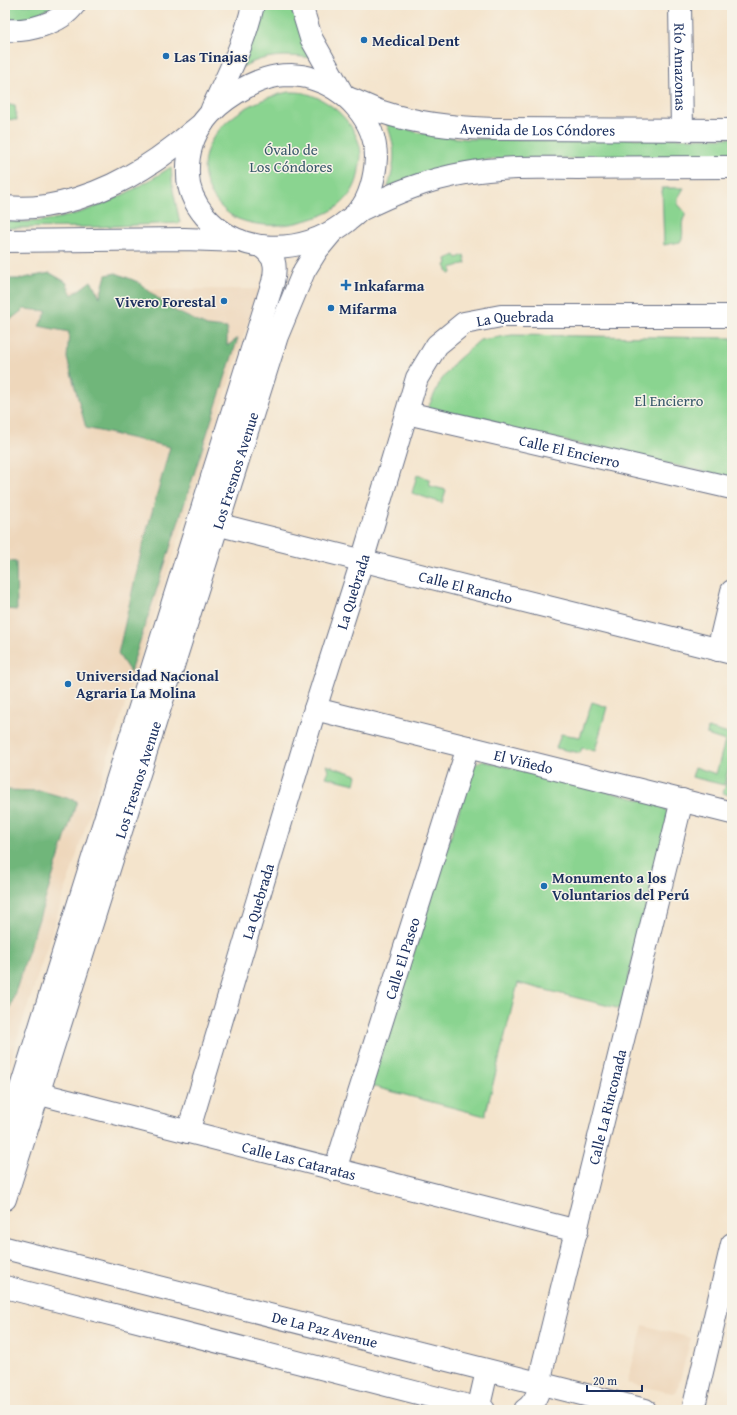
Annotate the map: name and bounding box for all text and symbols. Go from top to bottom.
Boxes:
street label: Río Amazonas [670,23,692,111]
place label: Medical Dent [372,30,460,51]
marker: Medical Dent [359,35,369,45]
place label: Las Tinajas [174,46,248,67]
marker: Las Tinajas [161,51,171,61]
street label: Avenida de Los Cóndores [459,117,615,140]
park label: Óvalo de Los Cóndores [249,139,333,177]
place label: Inkafarma [354,275,425,296]
marker: Inkafarma [341,280,351,290]
place label: Vivero Forestal [115,291,216,312]
marker: Vivero Forestal [219,296,229,306]
place label: Mifarma [339,298,397,319]
marker: Mifarma [326,303,336,313]
street label: La Quebrada [474,305,554,331]
park label: El Encierro [635,390,704,411]
street label: Los Fresnos Avenue [206,409,263,532]
street label: Calle El Encierro [517,429,623,472]
street label: La Quebrada [331,551,374,632]
street label: Calle El Rancho [417,565,515,608]
place label: Universidad Nacional Agraria La Molina [76,665,219,703]
marker: Universidad Nacional Agraria La Molina [63,679,73,689]
street label: Los Fresnos Avenue [109,718,166,841]
street label: El Viñedo [492,744,556,779]
street label: La Quebrada [236,861,279,942]
place label: Monumento a los Voluntarios del Perú [552,867,690,905]
marker: Monumento a los Voluntarios del Perú [539,881,549,891]
street label: Calle El Paseo [379,914,424,1002]
street label: Calle La Rinconada [582,1047,631,1167]
street label: Calle Las Cataratas [240,1135,358,1185]
street label: De La Paz Avenue [270,1305,380,1352]
scale bar [587,1367,642,1393]
text: 20 m [593,1372,617,1389]

